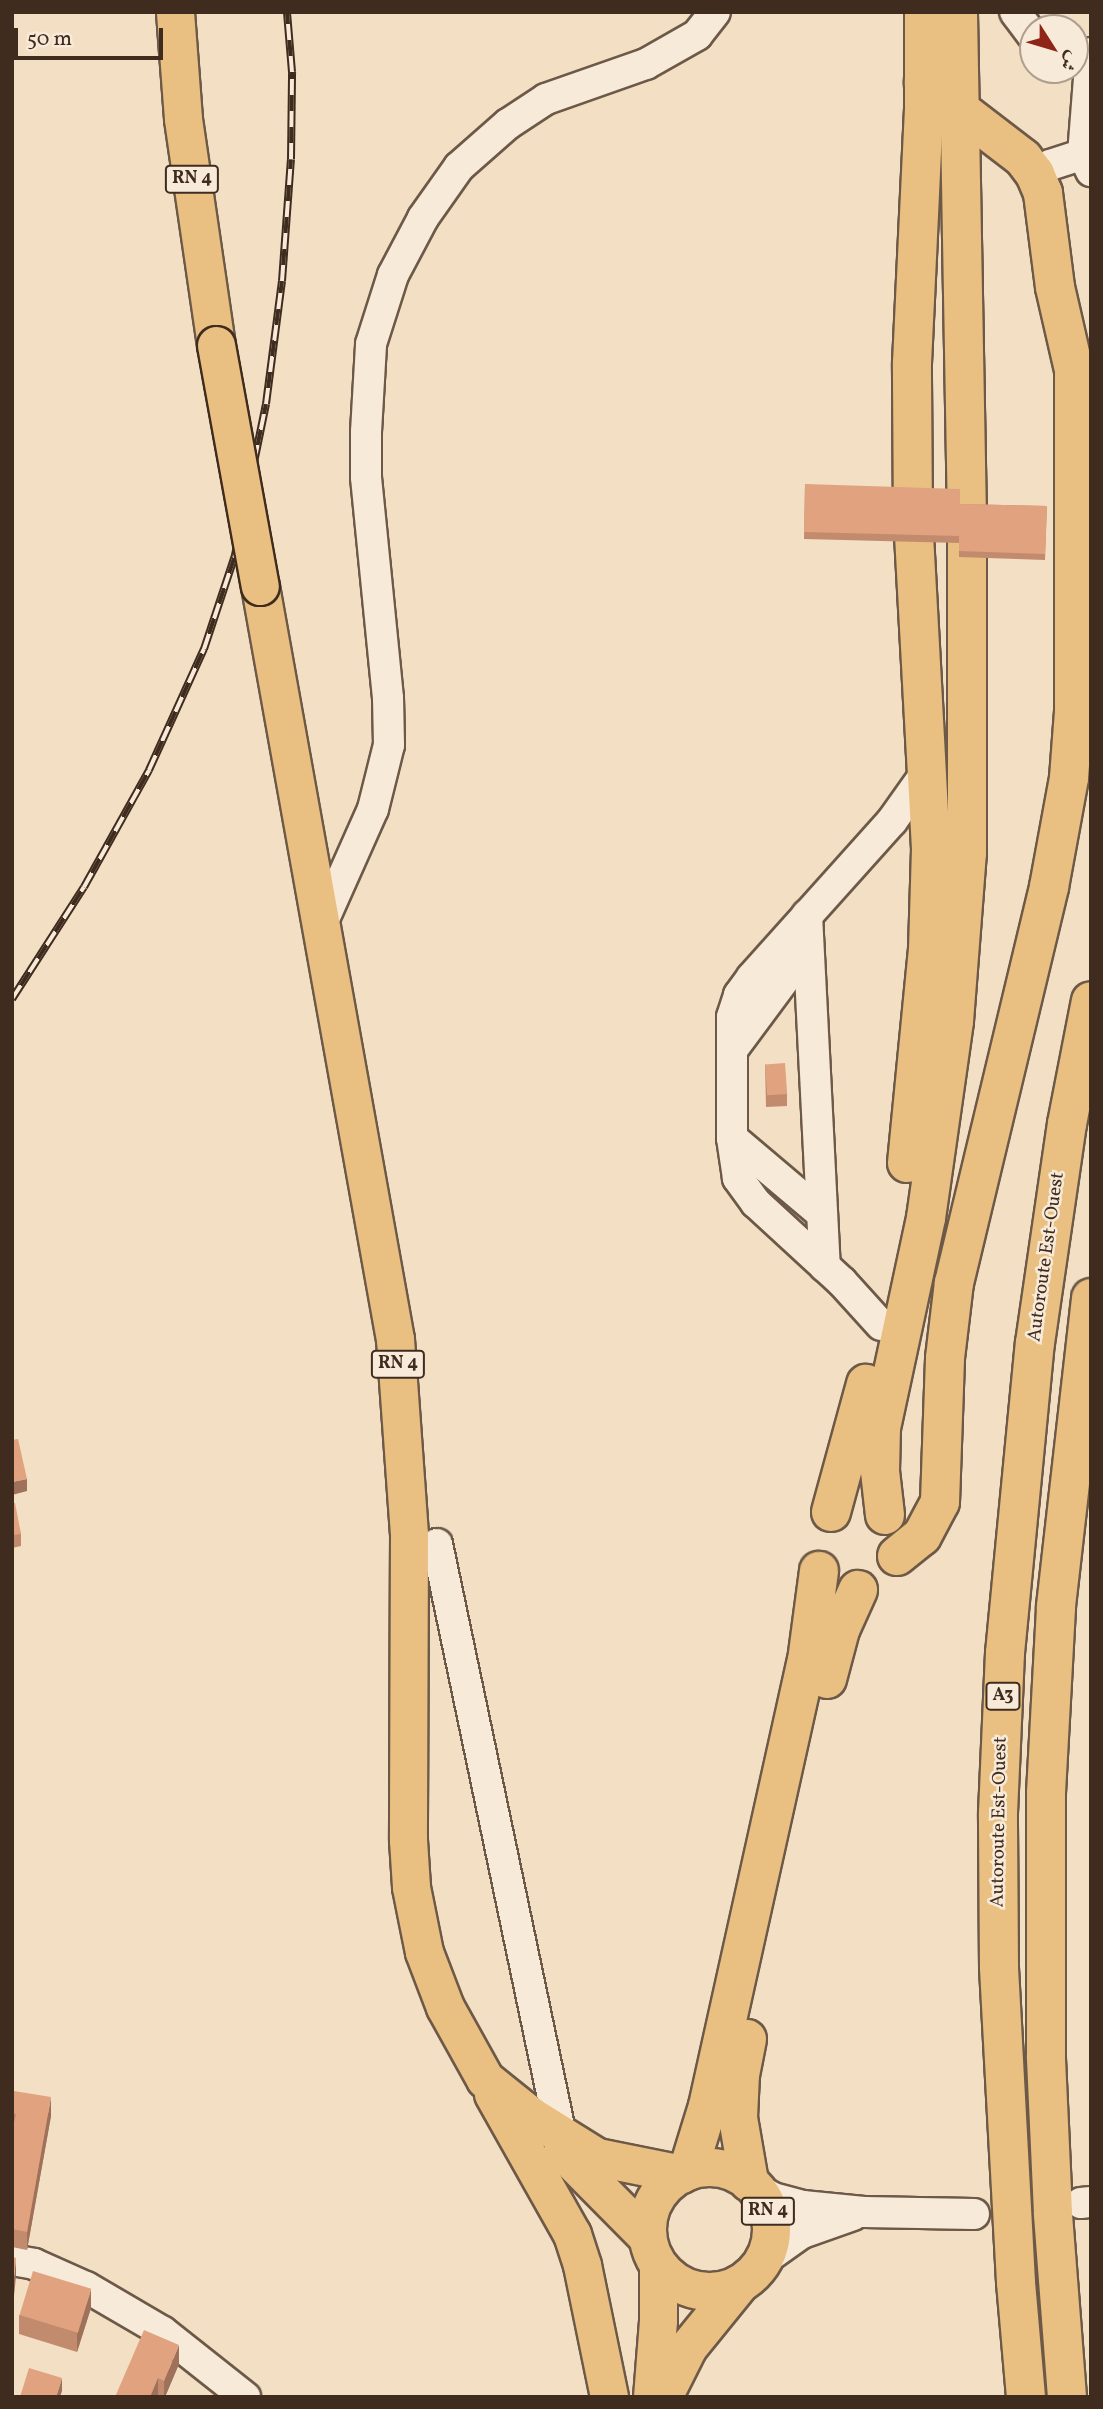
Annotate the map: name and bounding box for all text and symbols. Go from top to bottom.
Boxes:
scale bar [18,14,166,58]
north arrow [1019,14,1089,84]
text: 50 m [27,25,72,54]
text: ش [1053,45,1085,76]
road number: RN 4 [164,164,220,194]
street label: Autoroute Est-Ouest [1024,1171,1070,1343]
road number: RN 4 [370,1350,426,1378]
road number: A3 [984,1681,1022,1710]
street label: Autoroute Est-Ouest [987,1736,1013,1908]
road number: RN 4 [740,2196,796,2225]

